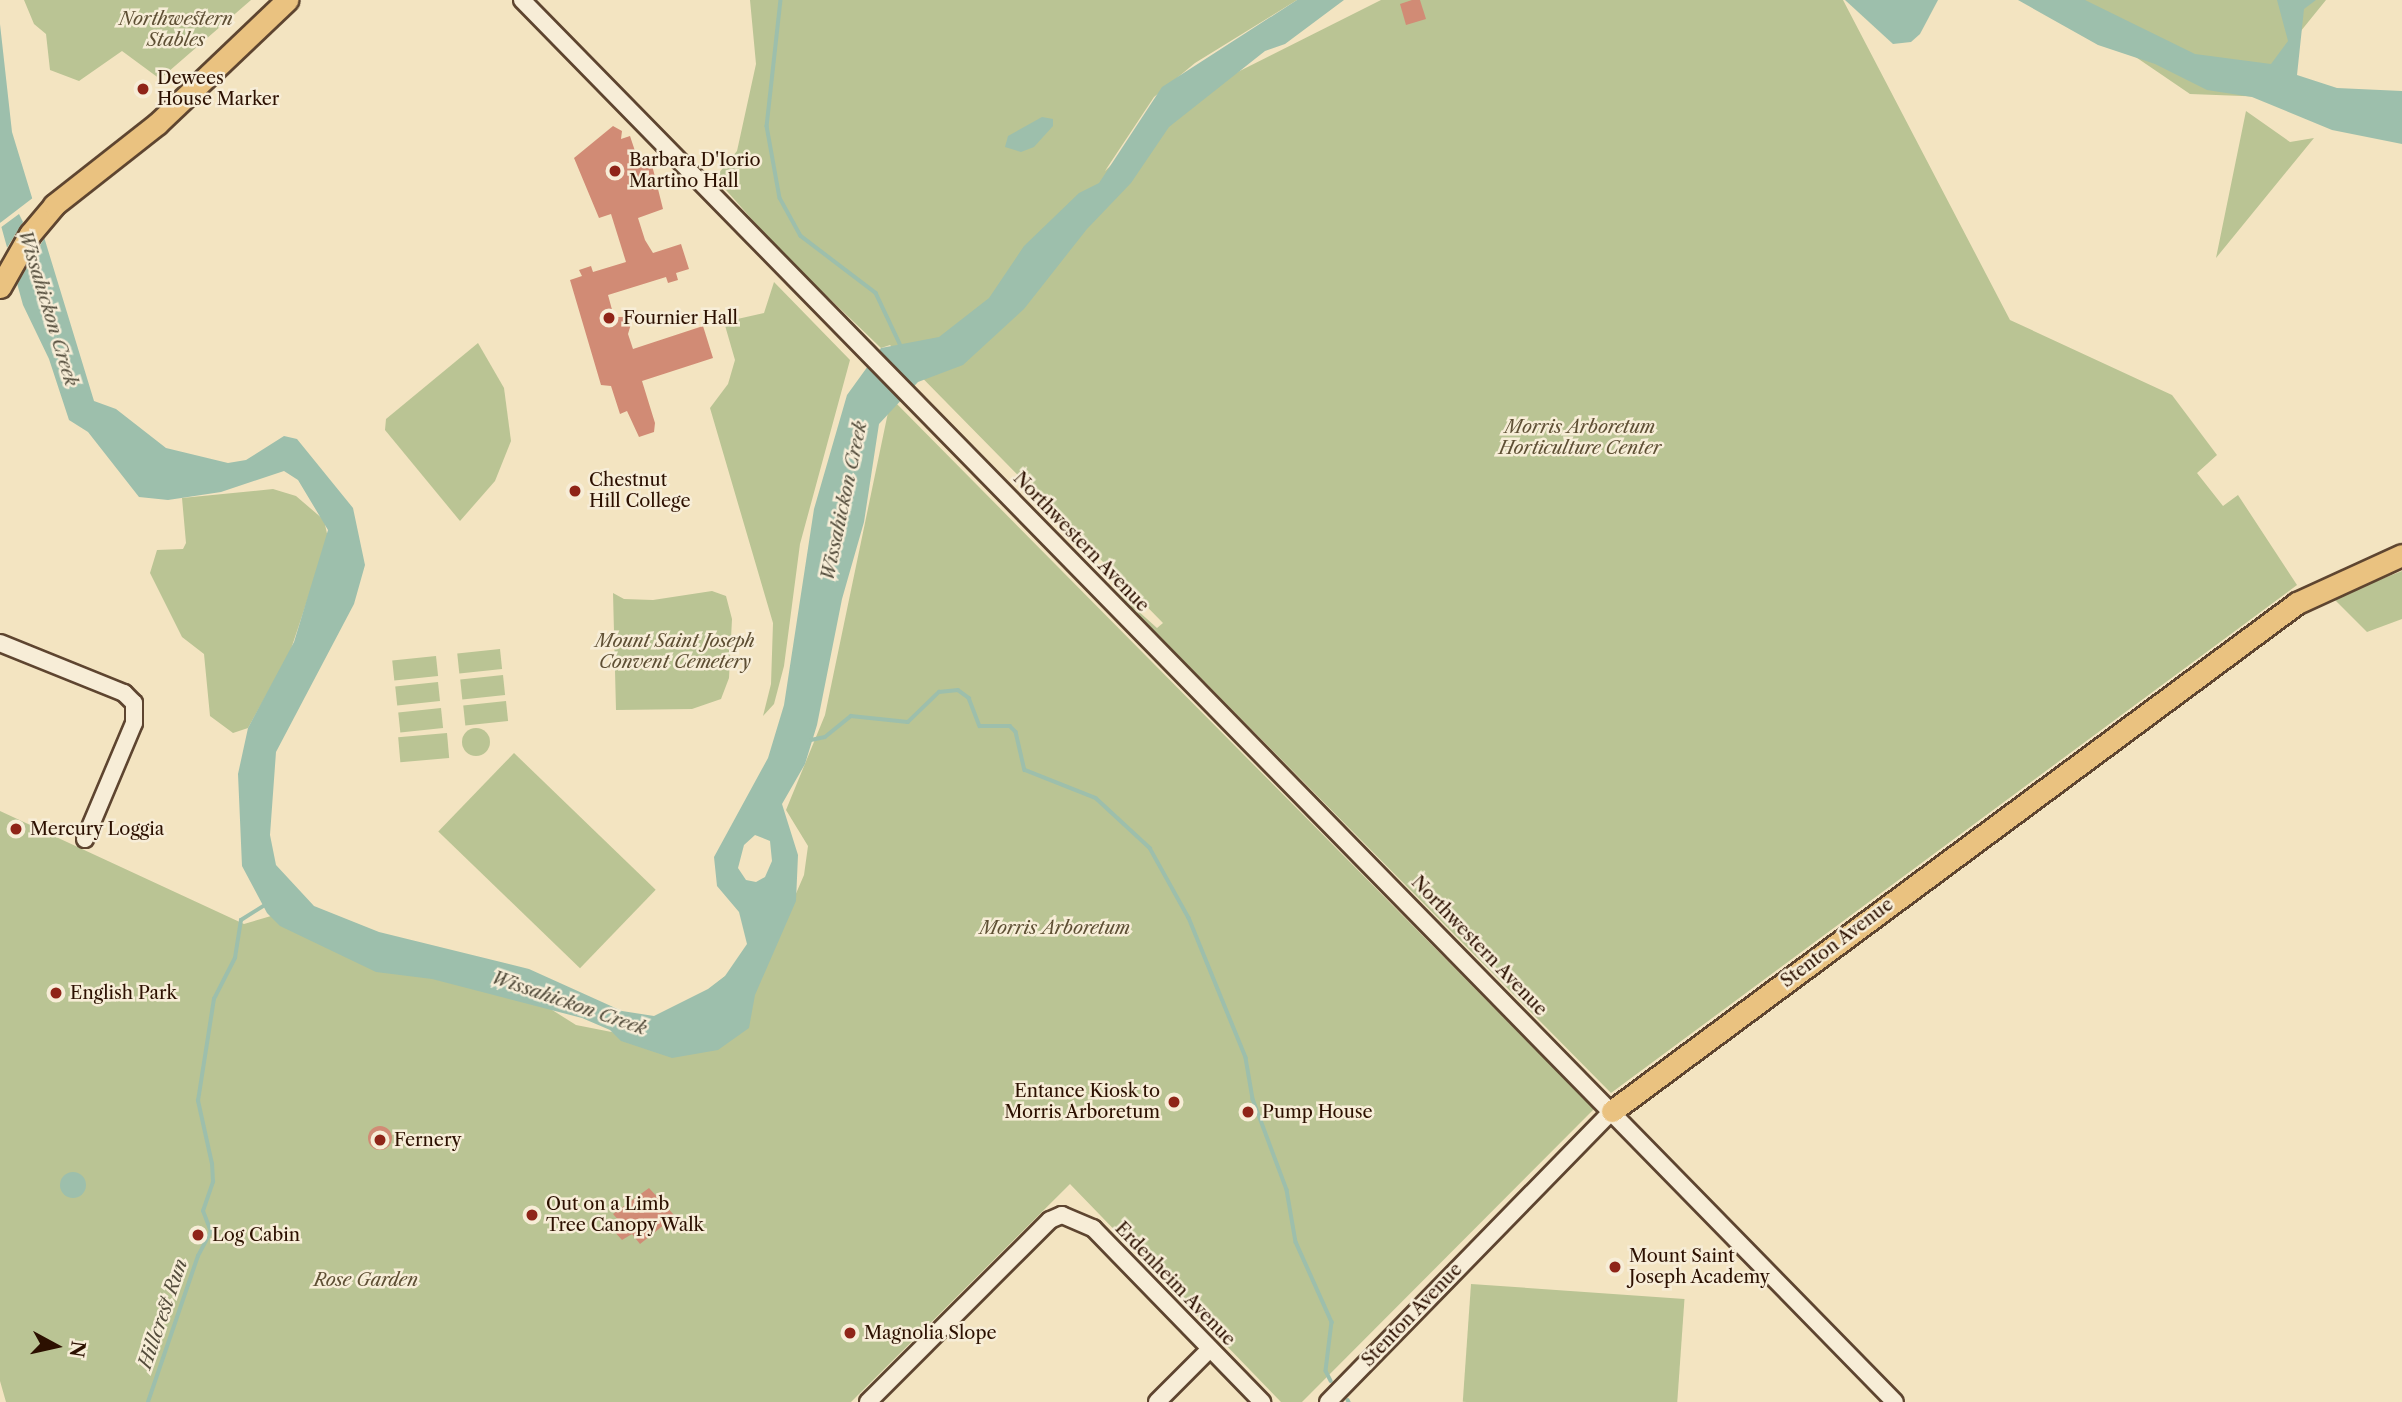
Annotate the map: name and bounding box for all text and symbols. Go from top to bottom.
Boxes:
park label: Northwestern Stables [119,9,233,52]
place label: Dewees House Marker [157,68,279,110]
marker: Dewees House Marker [135,81,151,97]
place label: Barbara D'Iorio Martino Hall [629,150,761,192]
marker: Barbara D'Iorio Martino Hall [607,163,623,179]
water label: Wissahickon Creek [13,227,83,389]
place label: Fournier Hall [623,307,738,329]
marker: Fournier Hall [601,310,617,326]
park label: Morris Arboretum Horticulture Center [1499,417,1661,460]
water label: Wissahickon Creek [816,419,872,583]
street label: Northwestern Avenue [1008,467,1154,617]
place label: Chestnut Hill College [589,470,691,512]
marker: Chestnut Hill College [567,483,583,499]
park label: Mount Saint Joseph Convent Cemetery [595,631,755,674]
place label: Mercury Loggia [30,818,165,840]
marker: Mercury Loggia [8,821,24,837]
street label: Northwestern Avenue [1406,871,1552,1021]
street label: Stenton Avenue [1776,893,1898,993]
park label: Morris Arboretum [980,917,1130,939]
water label: Wissahickon Creek [488,966,650,1040]
place label: English Park [70,982,177,1004]
marker: English Park [48,985,64,1001]
place label: Entance Kiosk to Morris Arboretum [1003,1081,1160,1124]
marker: Entance Kiosk to Morris Arboretum [1166,1094,1182,1110]
place label: Pump House [1262,1101,1373,1123]
marker: Pump House [1240,1104,1256,1120]
place label: Fernery [394,1129,462,1151]
marker: Fernery [372,1132,388,1148]
place label: Out on a Limb Tree Canopy Walk [546,1194,705,1236]
marker: Out on a Limb Tree Canopy Walk [524,1207,540,1223]
street label: Erdenheim Avenue [1110,1217,1240,1351]
place label: Log Cabin [212,1224,300,1246]
marker: Log Cabin [190,1227,206,1243]
place label: Mount Saint Joseph Academy [1629,1246,1771,1288]
water label: Hillcrest Run [134,1256,192,1372]
street label: Stenton Avenue [1357,1259,1467,1371]
marker: Mount Saint Joseph Academy [1607,1259,1623,1275]
park label: Rose Garden [314,1269,418,1291]
north arrow [21,1311,91,1381]
place label: Magnolia Slope [864,1322,997,1344]
marker: Magnolia Slope [842,1325,858,1341]
text: N [65,1339,90,1359]

